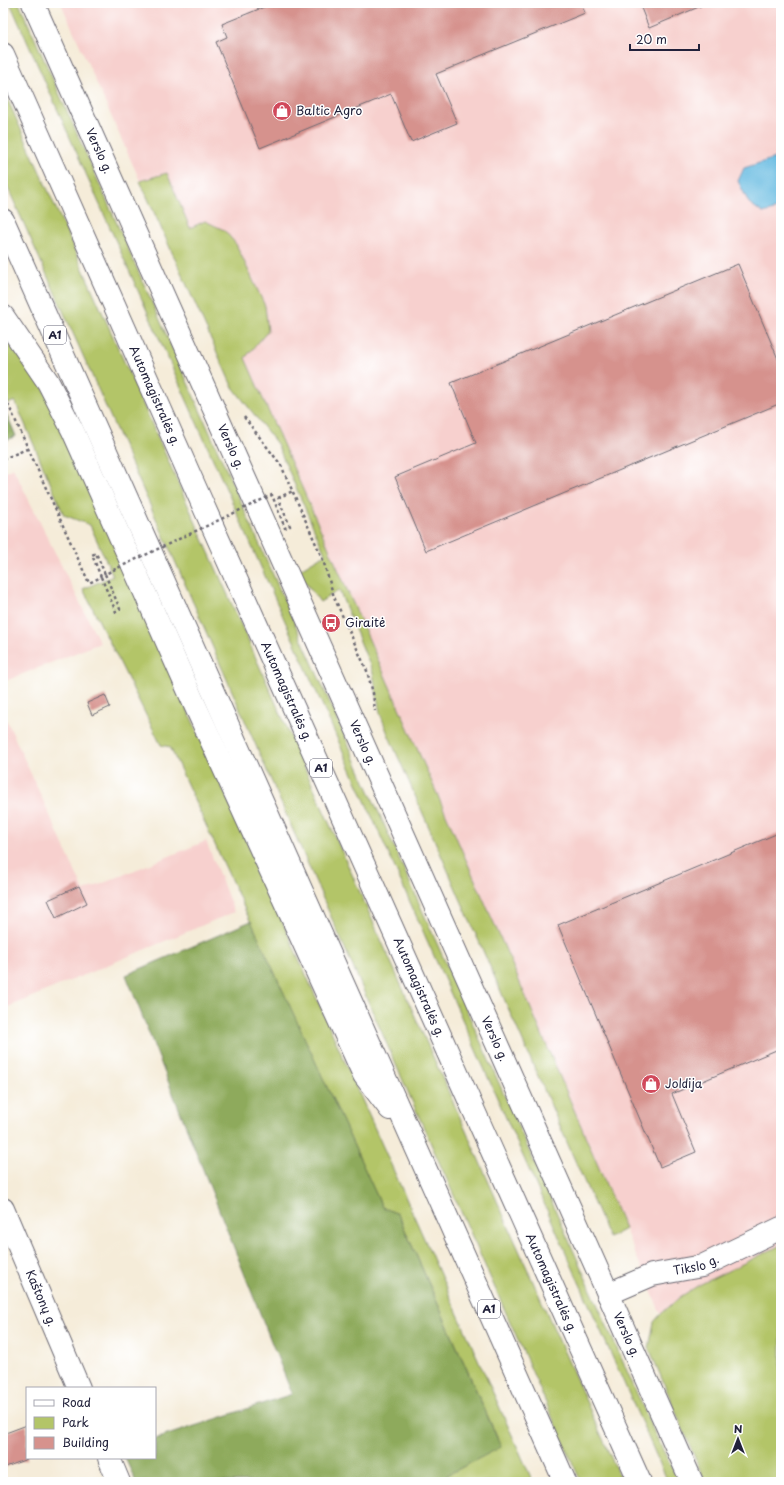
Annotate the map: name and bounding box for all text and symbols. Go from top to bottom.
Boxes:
scale bar [630,26,699,52]
text: 20 m [636,30,667,48]
shop icon: Baltic Agro [271,100,293,122]
place label: Baltic Agro [296,101,362,119]
street label: Verslo g. [82,125,118,176]
road number: A1 [44,326,66,344]
street label: Automagistralės g. [125,342,186,449]
street label: Verslo g. [214,421,250,472]
bus stop icon: Giraitė [320,612,342,634]
place label: Giraitė [345,613,385,631]
street label: Automagistralės g. [257,638,318,744]
street label: Verslo g. [346,717,382,768]
road number: A1 [310,759,332,777]
street label: Automagistralės g. [389,934,450,1040]
street label: Verslo g. [477,1013,513,1064]
shop icon: Joldija [640,1073,662,1095]
place label: Joldija [665,1074,703,1092]
street label: Automagistralės g. [522,1230,582,1336]
street label: Tikslo g. [671,1249,722,1279]
street label: Kaštonų g. [22,1267,62,1329]
road number: A1 [478,1300,500,1318]
street label: Verslo g. [609,1309,645,1360]
legend [26,1387,156,1459]
text: Road [62,1393,91,1411]
text: Park [62,1413,89,1431]
north arrow [718,1419,758,1459]
text: N [734,1420,743,1437]
text: Building [62,1433,109,1451]

